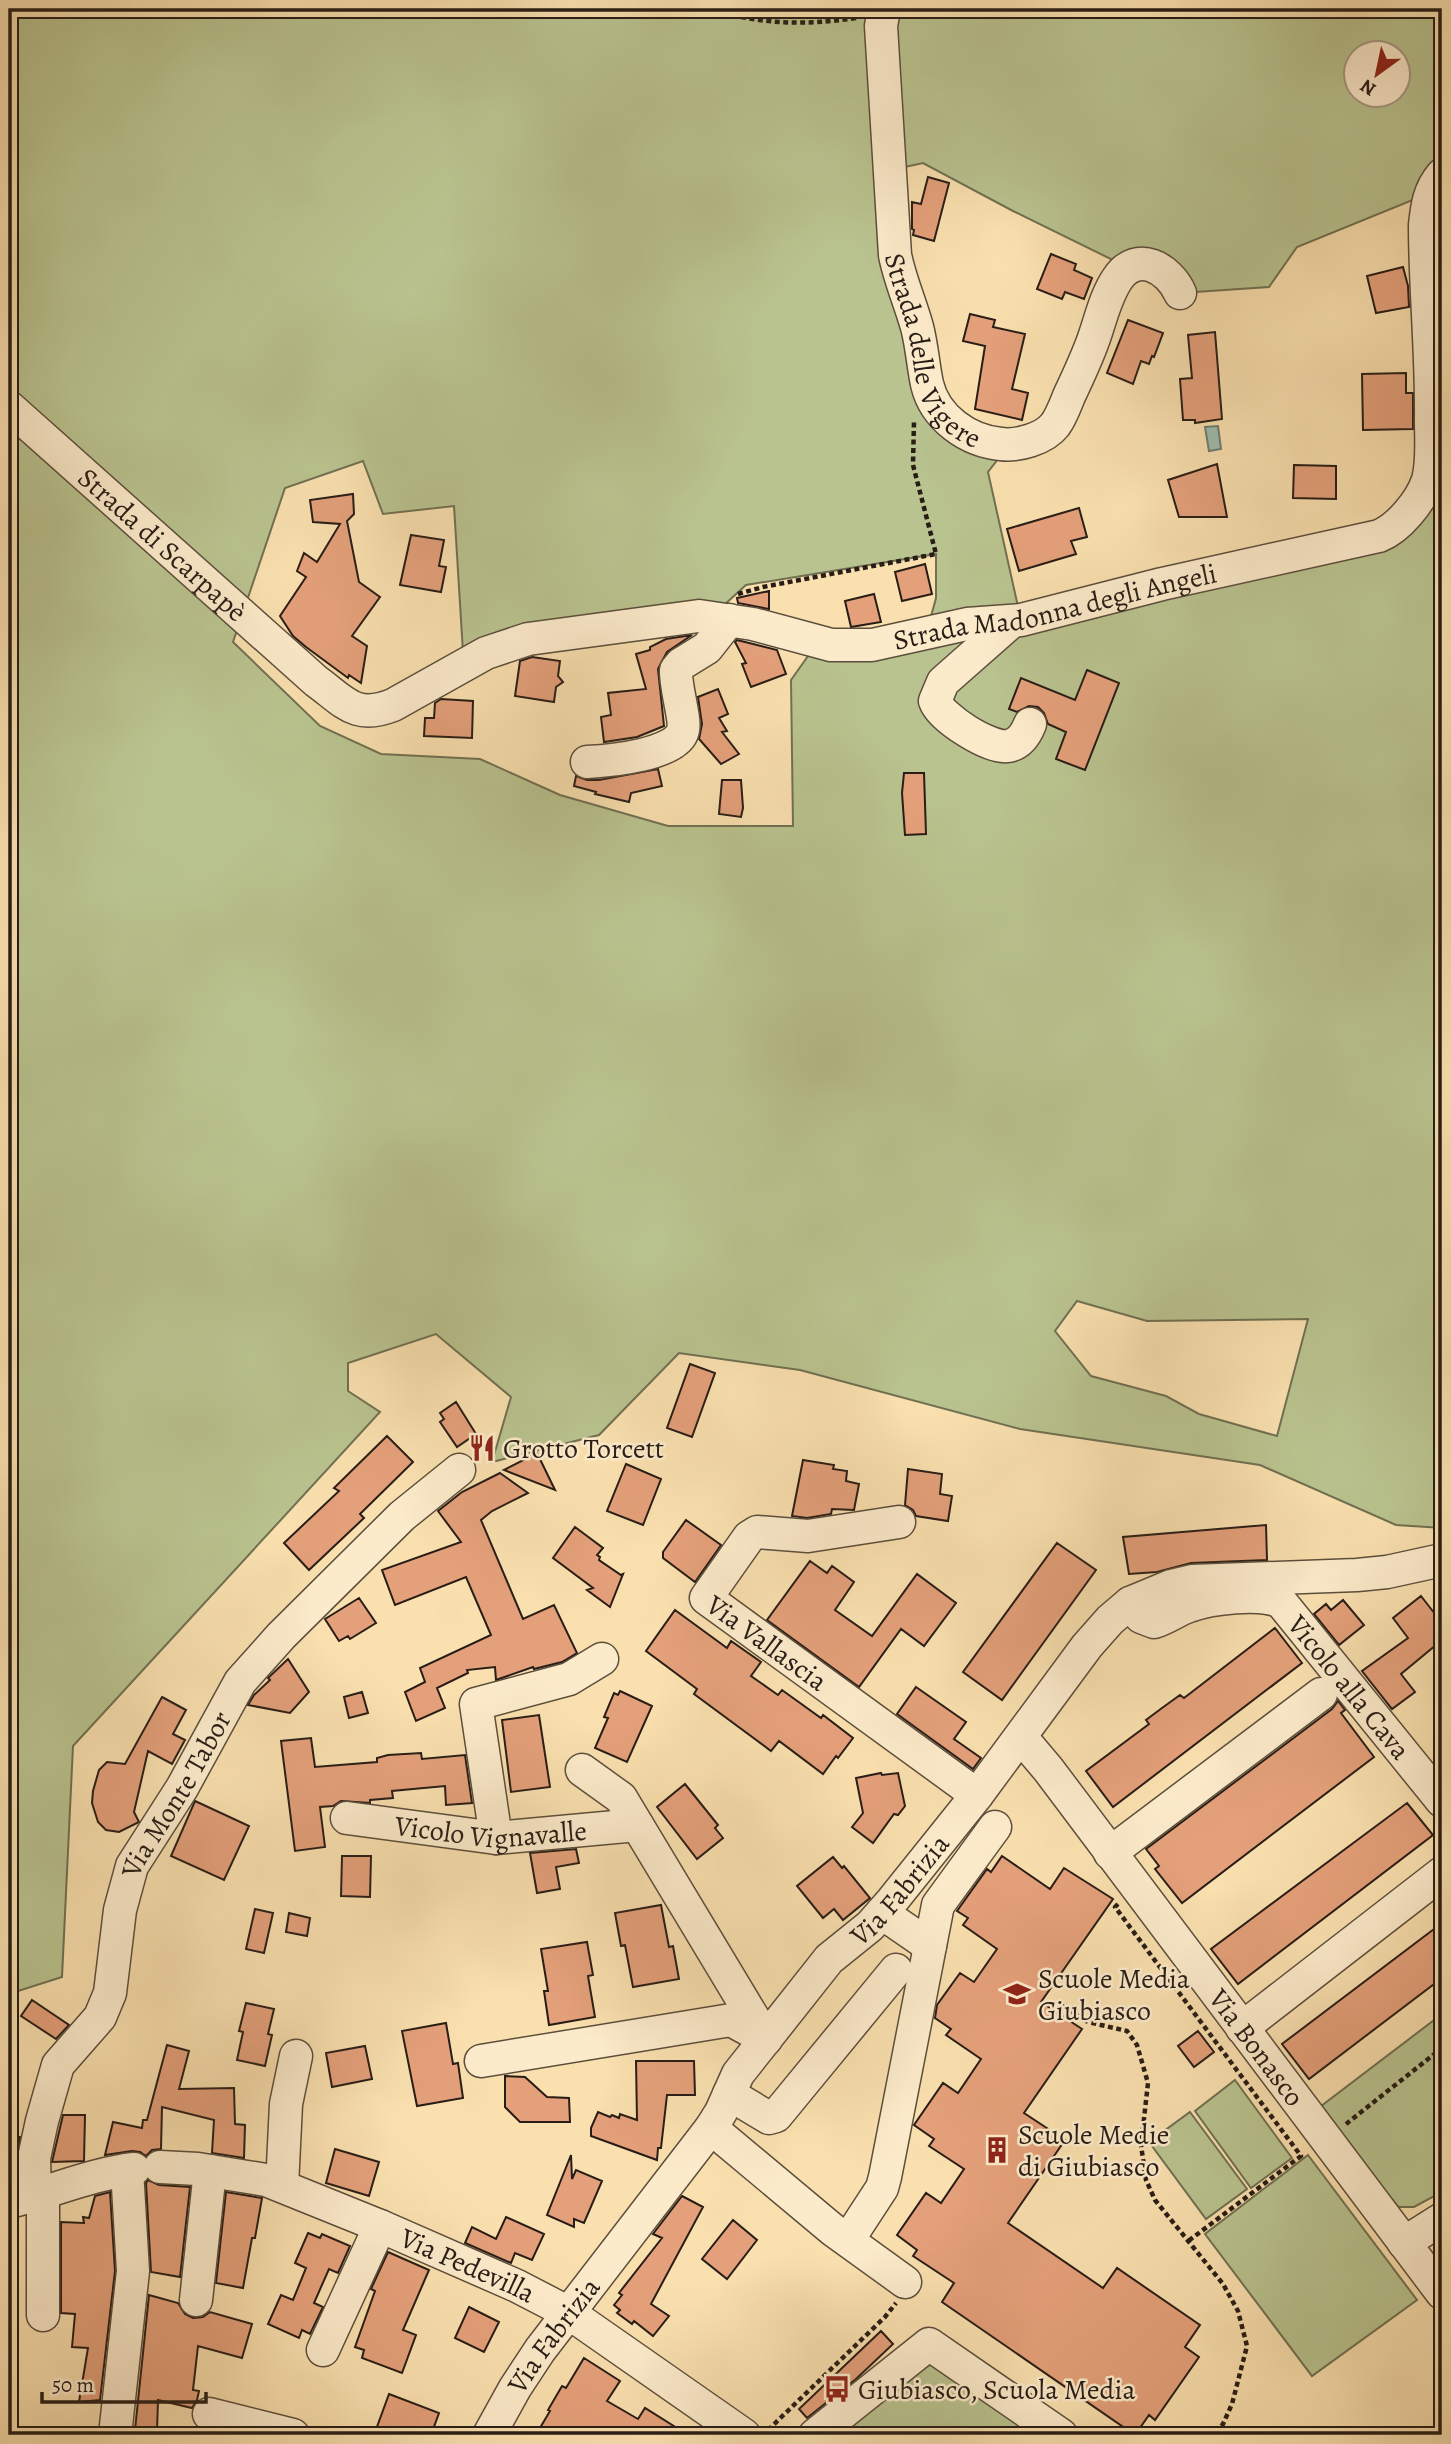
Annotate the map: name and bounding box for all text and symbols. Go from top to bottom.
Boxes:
north arrow [1342,38,1412,108]
text: N [1355,73,1381,102]
street label: Strada delle Vigere [875,249,986,458]
street label: Strada di Scarpapè [69,459,255,631]
street label: Strada Madonna degli Angeli [890,554,1220,660]
place label: Grotto Torcett [503,1430,664,1468]
restaurant icon: Grotto Torcett [467,1433,497,1463]
street label: Via Vallascia [698,1586,835,1700]
street label: Vicolo alla Cava [1278,1606,1419,1768]
street label: Via Monte Tabor [112,1704,241,1882]
street label: Vicolo Vignavalle [392,1806,588,1858]
street label: Via Fabrizia [842,1826,958,1955]
place label: Scuole Media Giubiasco [1038,1960,1190,2030]
school or university icon: Scuole Media Giubiasco [1002,1979,1032,2009]
street label: Via Bonasco [1199,1980,1313,2114]
place label: Scuole Medie di Giubiasco [1018,2116,1169,2186]
building icon: Scuole Medie di Giubiasco [982,2135,1012,2165]
street label: Via Pedevilla [393,2219,542,2312]
street label: Via Fabrizia [498,2270,609,2402]
scale bar [42,2360,206,2404]
text: 50 m [52,2371,94,2399]
place label: Giubiasco, Scuola Media [858,2371,1135,2409]
bus stop icon: Giubiasco, Scuola Media [822,2374,852,2404]

